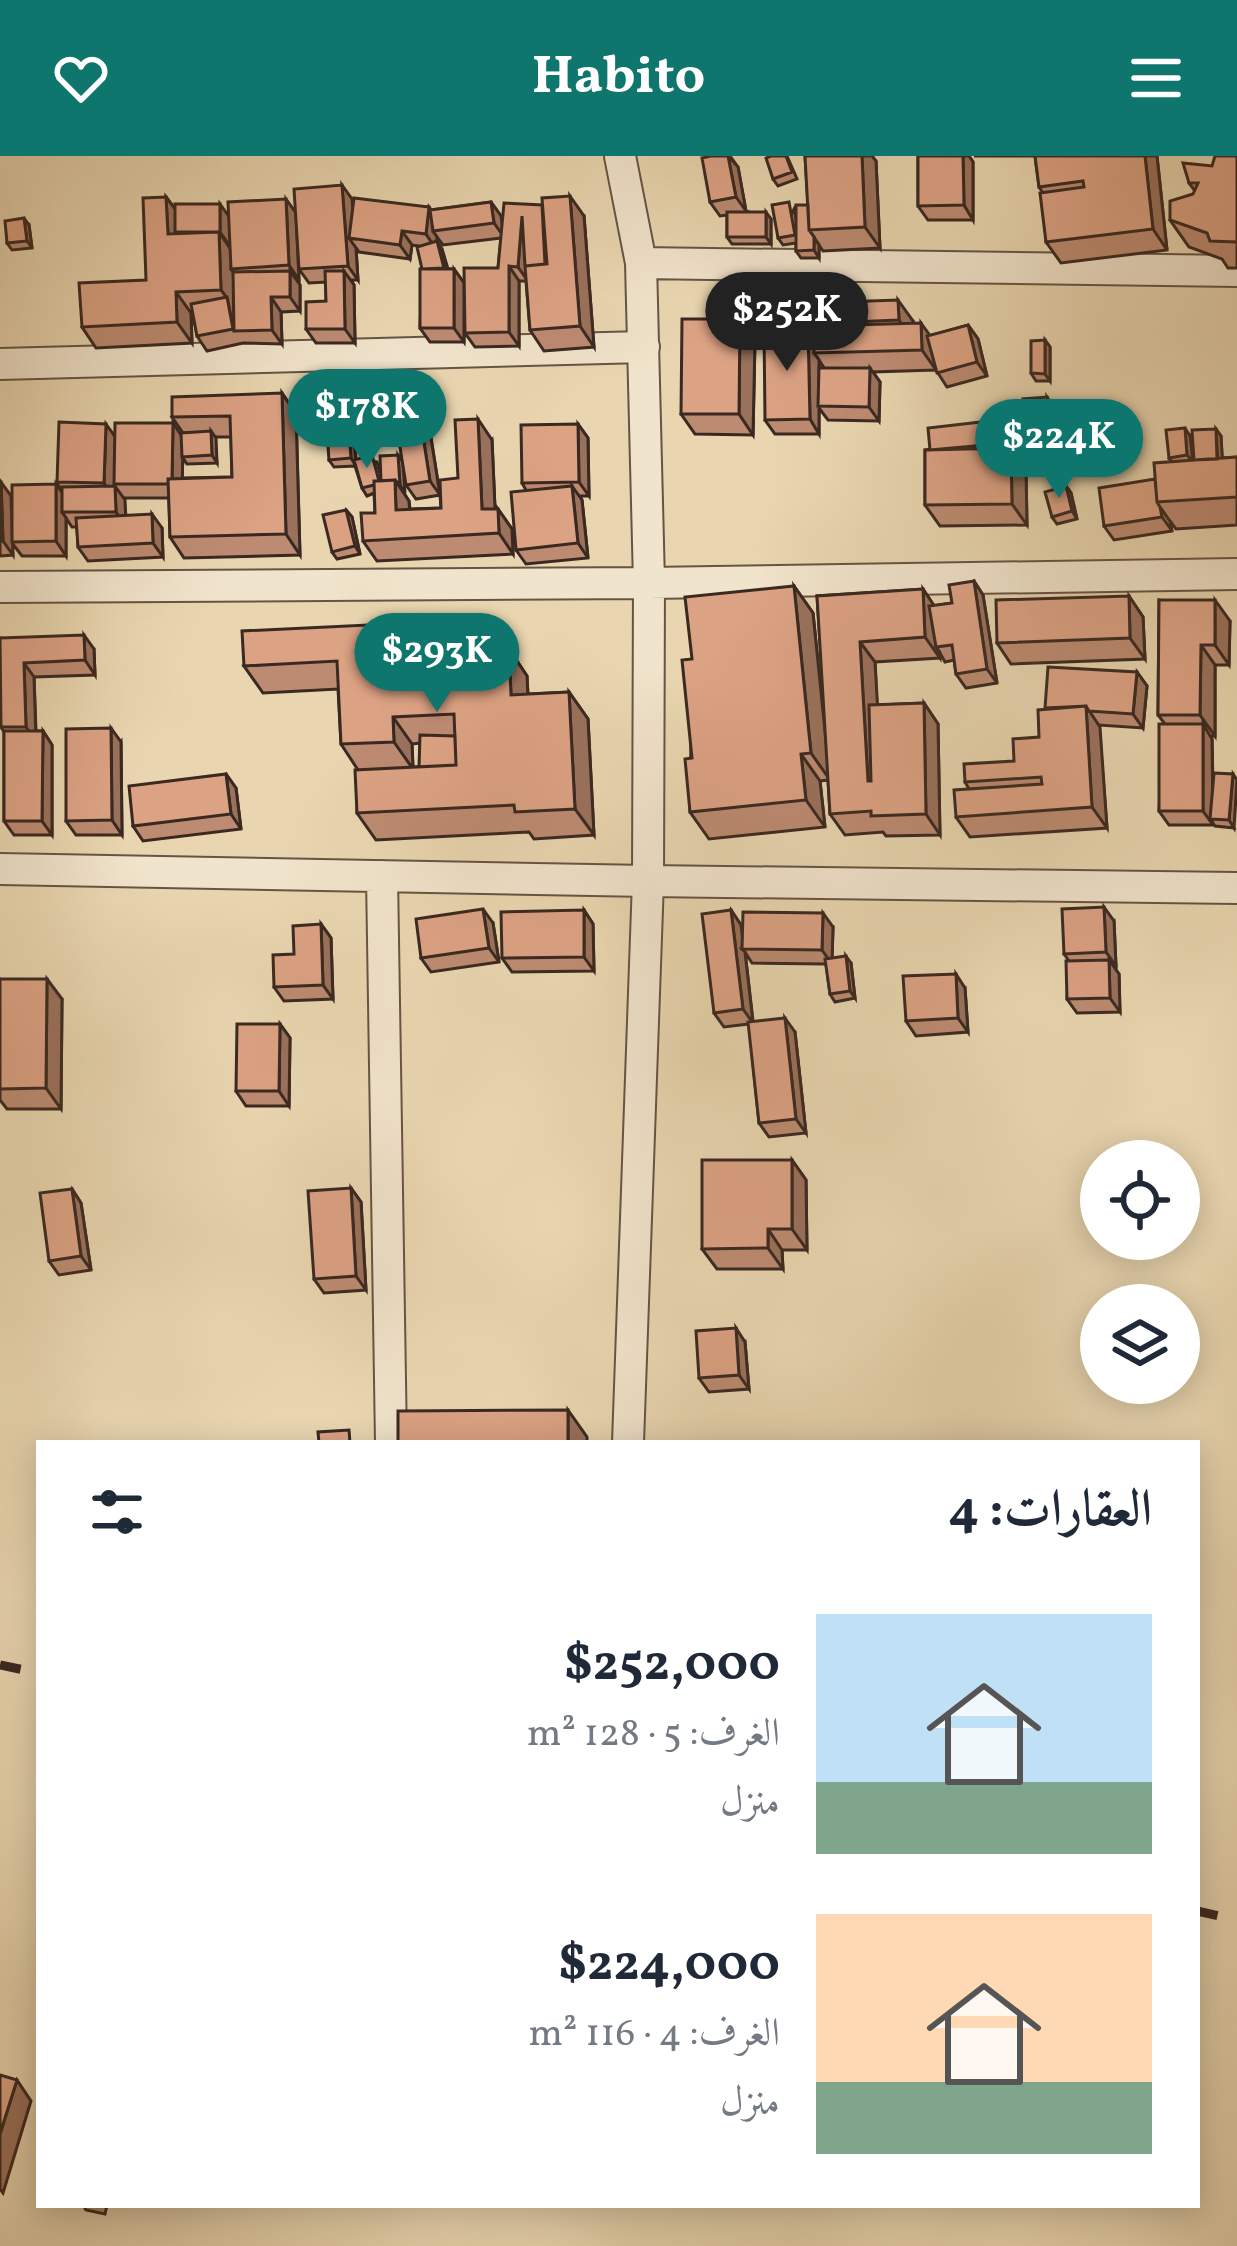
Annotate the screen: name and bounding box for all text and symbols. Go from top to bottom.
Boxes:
text: Habito [532,41,705,116]
icon: heart [48,45,114,111]
icon: menu [1123,45,1189,111]
pin: $252K [703,272,871,374]
text: $252K [732,284,842,338]
pin: $178K [283,369,451,471]
text: $178K [314,381,420,435]
pin: $224K [975,399,1143,501]
text: $224K [1002,411,1116,465]
pin: $293K [353,613,521,715]
text: $293K [381,625,493,679]
map controls [1080,1140,1200,1404]
button: locate [1080,1140,1200,1260]
button: layers [1080,1284,1200,1404]
text: العقارات: 4 [948,1476,1152,1547]
icon: filters [84,1479,150,1545]
text: $252,000 [564,1630,780,1701]
icon: home [912,1662,1056,1806]
text: الغرف: 5 · 128 m² [527,1708,780,1762]
text: منزل [720,1777,780,1831]
text: $224,000 [558,1930,780,2001]
icon: home [912,1962,1056,2106]
text: الغرف: 4 · 116 m² [528,2008,780,2062]
text: منزل [720,2077,780,2131]

